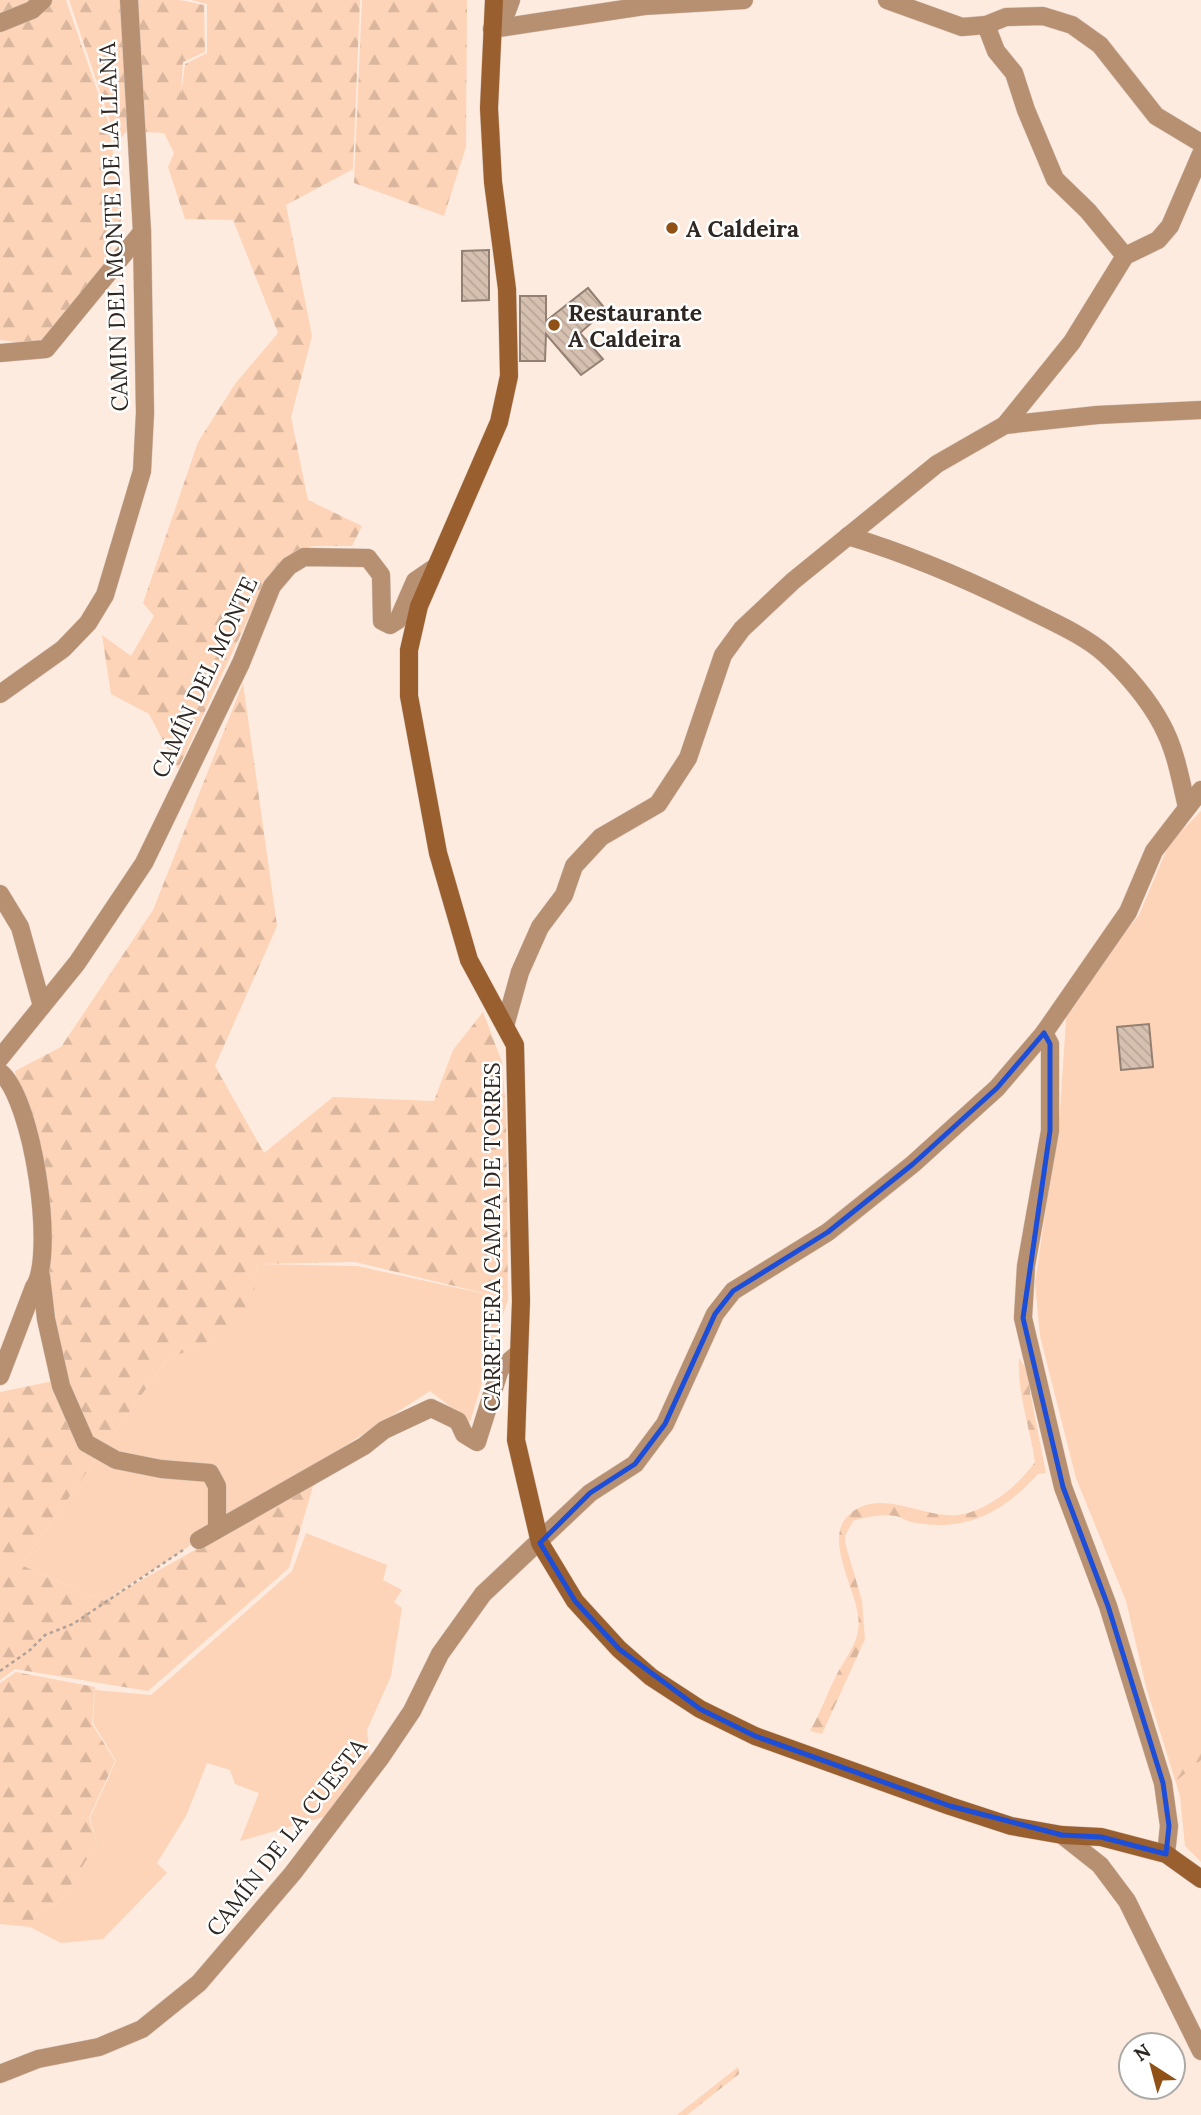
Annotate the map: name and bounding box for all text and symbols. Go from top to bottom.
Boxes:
street label: CAMIN DEL MONTE DE LA LLANA [92,41,134,412]
place label: A Caldeira [686,214,799,243]
marker: A Caldeira [664,220,680,236]
place label: Restaurante A Caldeira [568,298,702,353]
marker: Restaurante A Caldeira [546,317,562,333]
street label: CAMÍN DEL MONTE [145,572,263,782]
street label: CARRETERA CAMPA DE TORRES [477,1062,506,1412]
street label: CAMÍN DE LA CUESTA [200,1732,373,1942]
north arrow [1117,2031,1187,2101]
text: N [1129,2038,1155,2066]

